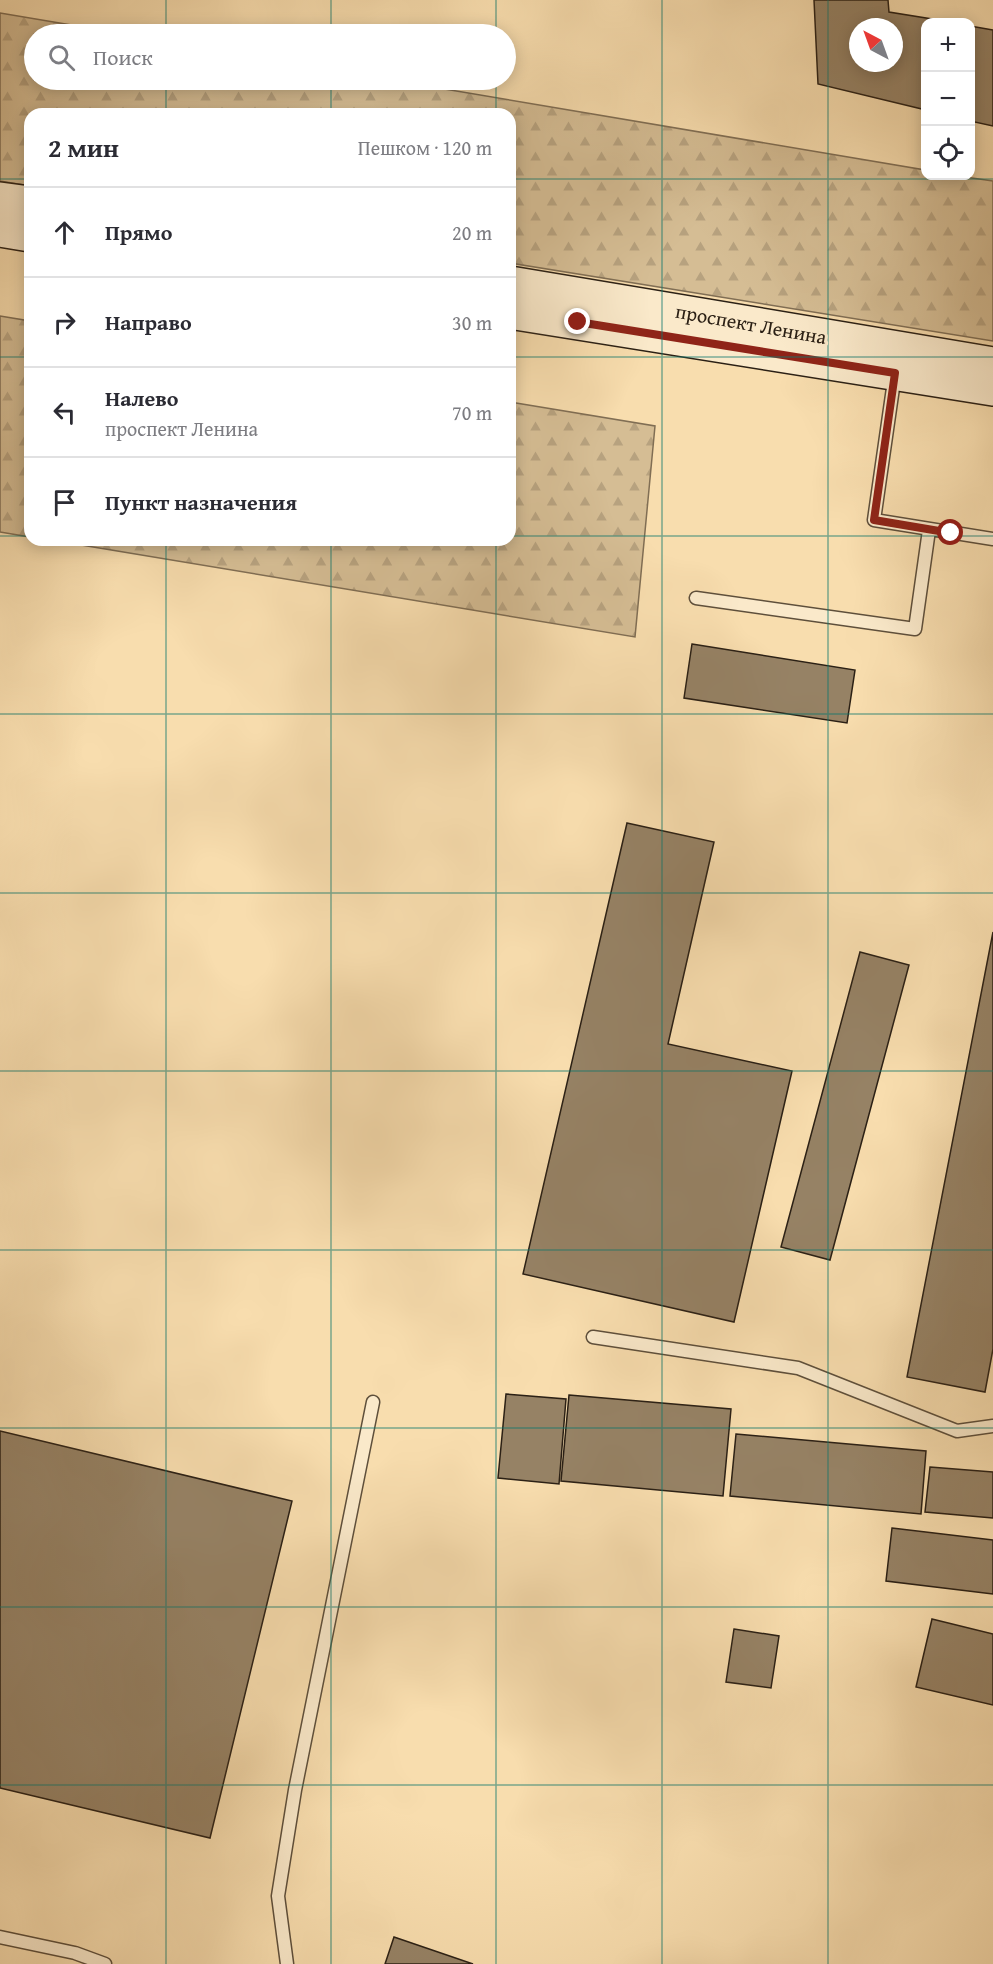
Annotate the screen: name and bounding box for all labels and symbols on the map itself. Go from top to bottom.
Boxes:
north arrow [849,18,903,72]
street label: проспект Ленина [673,296,829,351]
route end [564,308,590,334]
route start [937,519,963,545]

